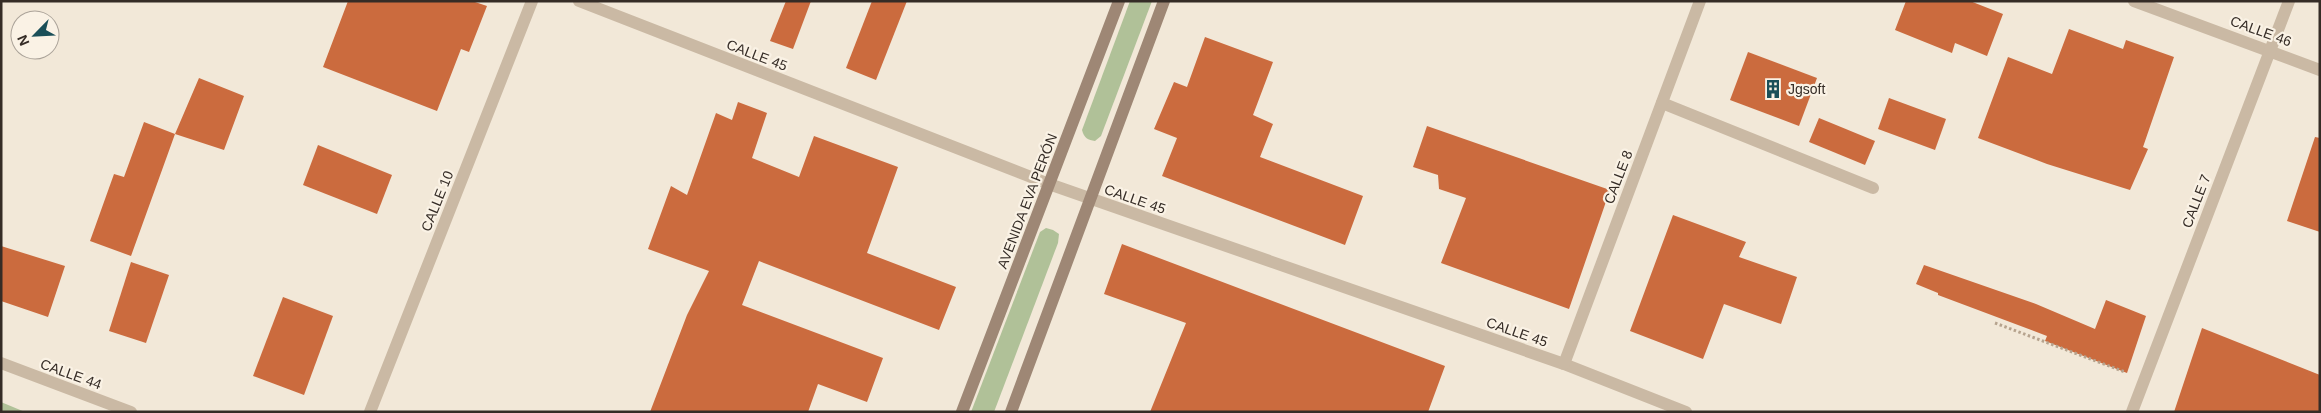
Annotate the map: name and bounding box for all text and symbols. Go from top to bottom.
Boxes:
north arrow [10,10,60,60]
street label: CALLE 46 [2228,13,2294,50]
text: N [14,32,32,48]
street label: CALLE 45 [724,36,790,74]
building icon: Jgsoft [1762,78,1784,100]
place label: Jgsoft [1788,81,1825,97]
street label: AVENIDA EVA PERÓN [994,131,1060,271]
street label: CALLE 8 [1600,148,1636,206]
street label: CALLE 10 [418,168,456,234]
street label: CALLE 7 [2178,172,2214,230]
street label: CALLE 45 [1102,181,1168,217]
street label: CALLE 45 [1484,314,1550,350]
street label: CALLE 44 [38,356,104,393]

